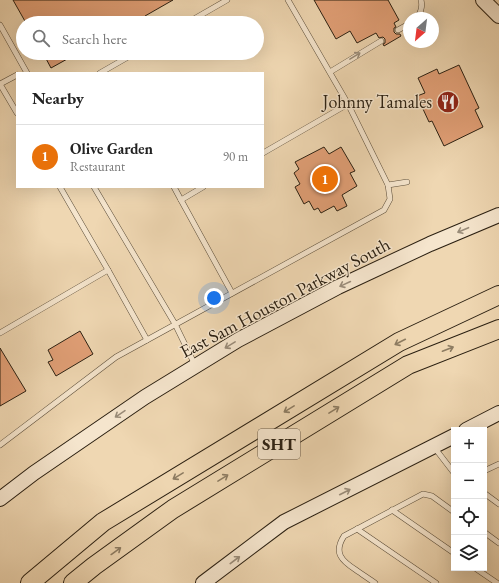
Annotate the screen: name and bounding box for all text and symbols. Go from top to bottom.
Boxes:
north arrow [403,12,439,48]
search box [16,16,264,60]
icon: search [30,27,52,49]
text: Search here [62,29,127,48]
one-way arrow [349,52,361,60]
text: Nearby [32,87,84,109]
restaurant icon: Johnny Tamales [435,89,461,115]
place label: Johnny Tamales [321,90,432,113]
text: Olive Garden [70,139,153,158]
text: 1 [42,148,48,165]
text: 90 m [223,148,248,165]
text: Restaurant [70,158,125,175]
pin: 1 [312,164,338,194]
one-way arrow [457,227,469,234]
street label: East Sam Houston Parkway South [176,232,394,363]
one-way arrow [339,281,351,288]
your location [204,288,224,308]
one-way arrow [395,338,407,346]
one-way arrow [224,341,236,349]
one-way arrow [442,345,454,352]
one-way arrow [283,405,295,413]
one-way arrow [328,406,339,414]
one-way arrow [115,410,126,418]
map controls [451,427,487,571]
button: + [451,427,487,463]
road number: SHT [258,429,300,459]
button: − [451,463,487,499]
one-way arrow [173,472,184,480]
one-way arrow [217,474,229,482]
one-way arrow [339,487,351,495]
button: locate [451,499,487,535]
button: layers [451,535,487,571]
one-way arrow [110,547,121,555]
one-way arrow [229,555,240,564]

